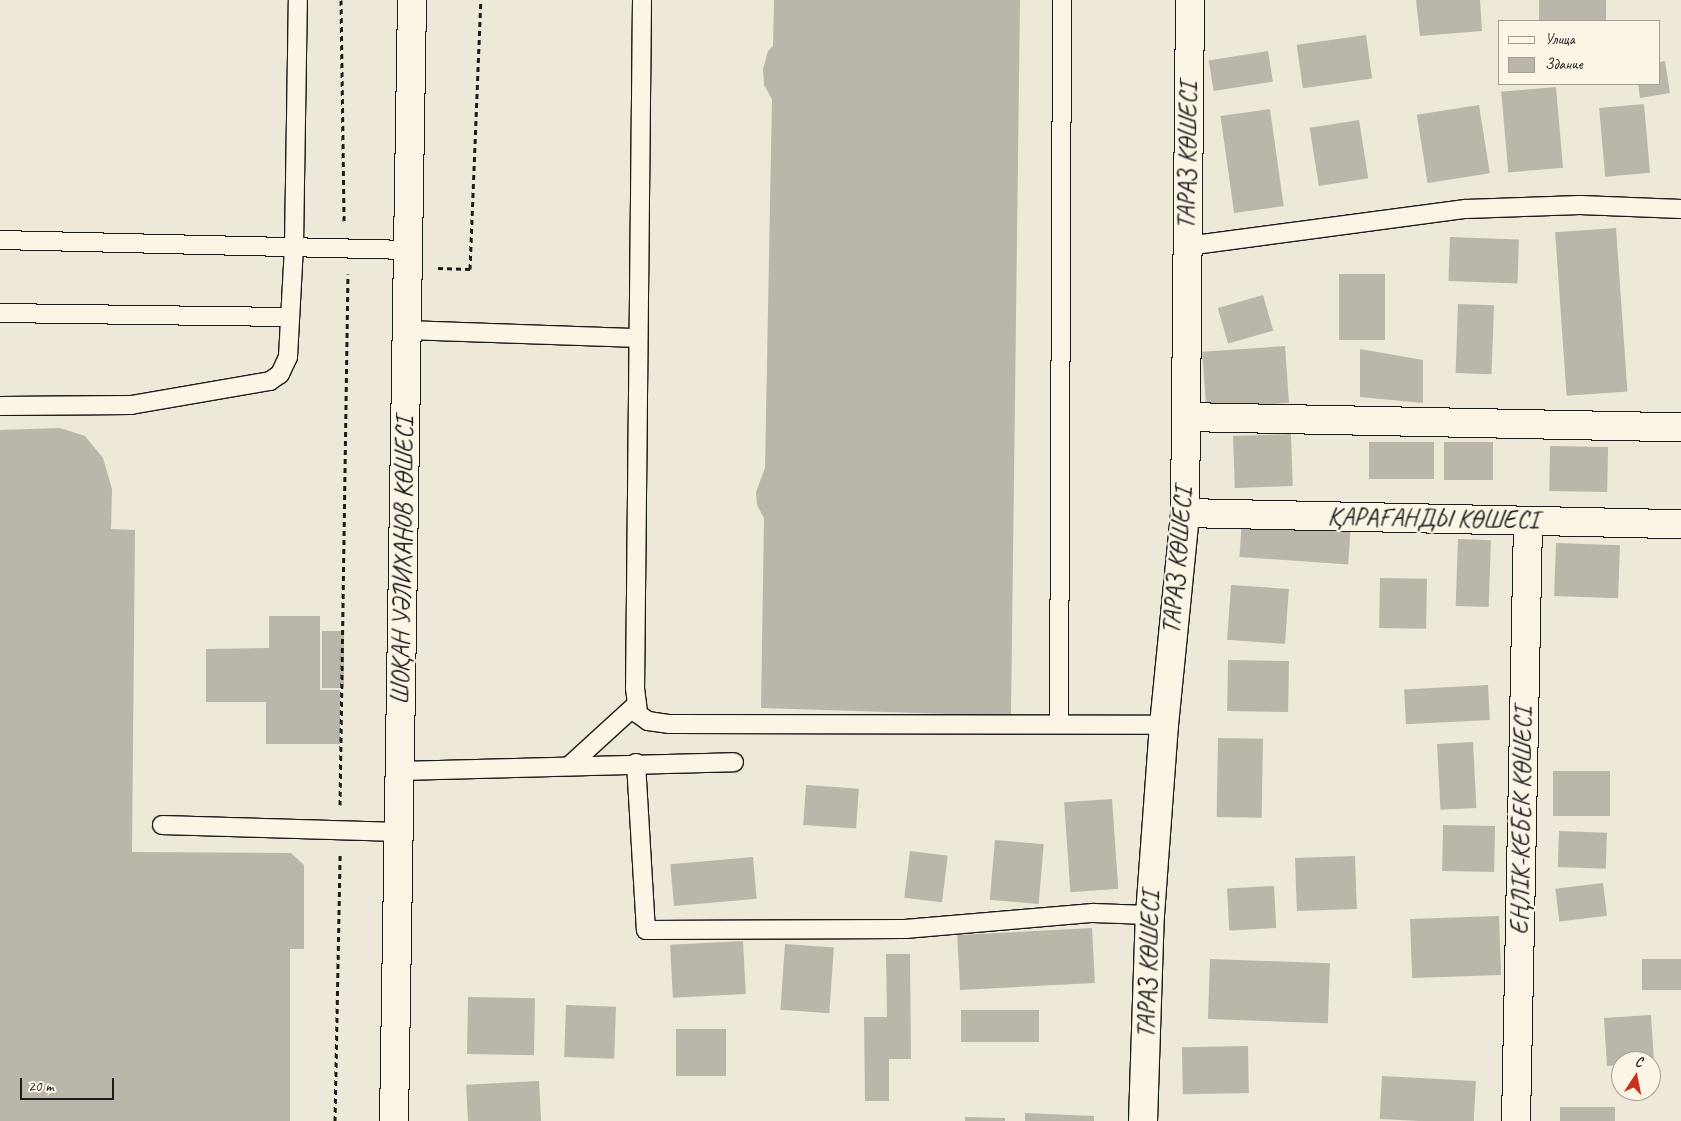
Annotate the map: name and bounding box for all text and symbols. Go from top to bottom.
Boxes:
legend [1498,20,1661,85]
text: Улица [1545,30,1575,49]
text: Здание [1545,55,1583,74]
street label: ТАРАЗ КӨШЕСІ [1172,82,1204,230]
street label: ШОҚАН УӘЛИХАНОВ КӨШЕСІ [386,417,420,705]
street label: ТАРАЗ КӨШЕСІ [1157,487,1199,635]
street label: ҚАРАҒАНДЫ КӨШЕСІ [1327,502,1539,536]
street label: ЕҢЛІК-КЕБЕК КӨШЕСІ [1505,707,1539,935]
street label: ТАРАЗ КӨШЕСІ [1131,891,1167,1039]
north arrow [1611,1051,1661,1101]
text: С [1634,1053,1644,1071]
scale bar [22,1068,116,1100]
text: 20 m [28,1077,54,1096]

